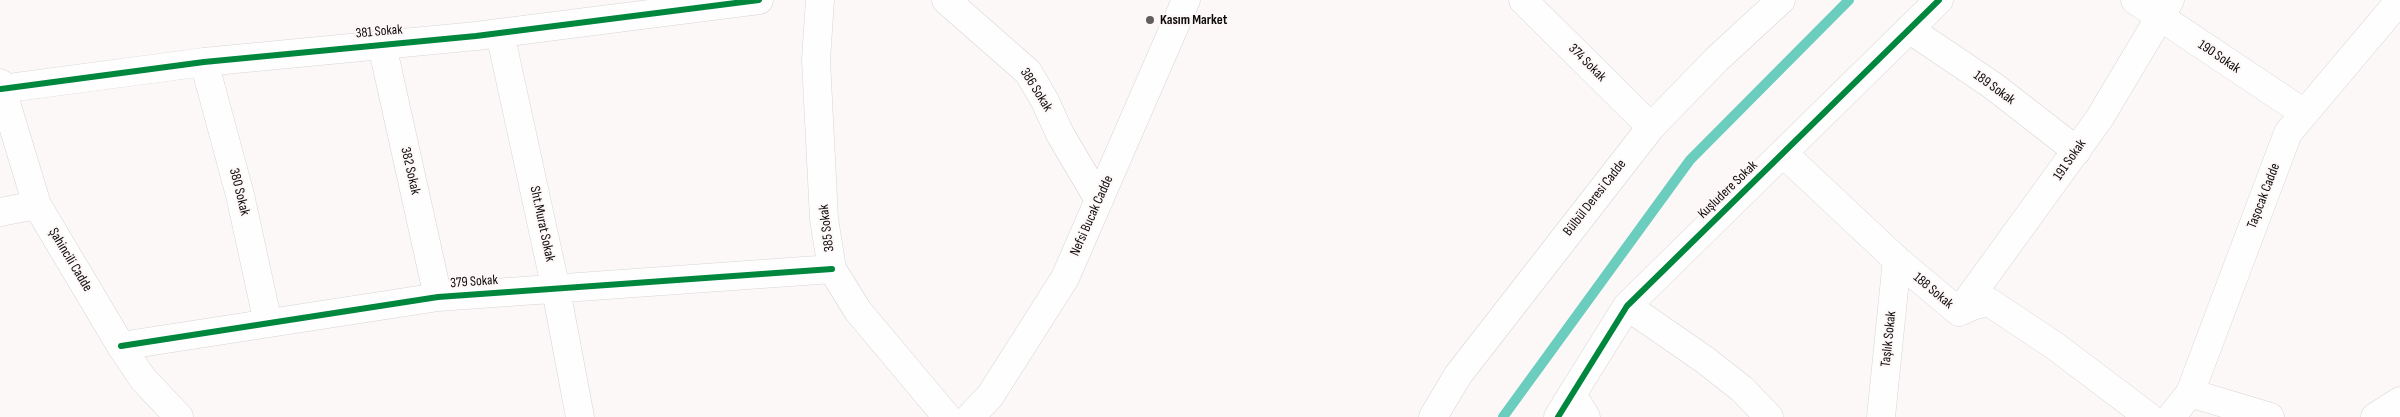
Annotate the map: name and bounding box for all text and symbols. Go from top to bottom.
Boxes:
place label: Kasım Market [1160,12,1227,28]
marker: Kasım Market [1144,14,1156,26]
street label: 381 Sokak [355,22,403,42]
street label: 190 Sokak [2195,37,2243,77]
street label: 374 Sokak [1565,41,1609,85]
street label: 386 Sokak [1016,65,1056,115]
street label: 189 Sokak [1970,67,2018,109]
street label: 191 Sokak [2050,136,2090,184]
street label: 382 Sokak [396,146,424,196]
street label: Bülbül Deresi Cadde [1560,156,1630,240]
street label: Kuşludere Sokak [1695,157,1761,223]
street label: Taşocak Cadde [2244,161,2284,231]
street label: 380 Sokak [225,167,253,217]
street label: Nefsi Bucak Cadde [1067,173,1117,259]
street label: Sht.Murat Sokak [526,185,558,263]
street label: 385 Sokak [816,203,838,253]
street label: Şahincili Cadde [44,225,96,295]
street label: 188 Sokak [1909,269,1957,313]
street label: 379 Sokak [450,272,498,292]
street label: Taşlık Sokak [1878,310,1900,368]

